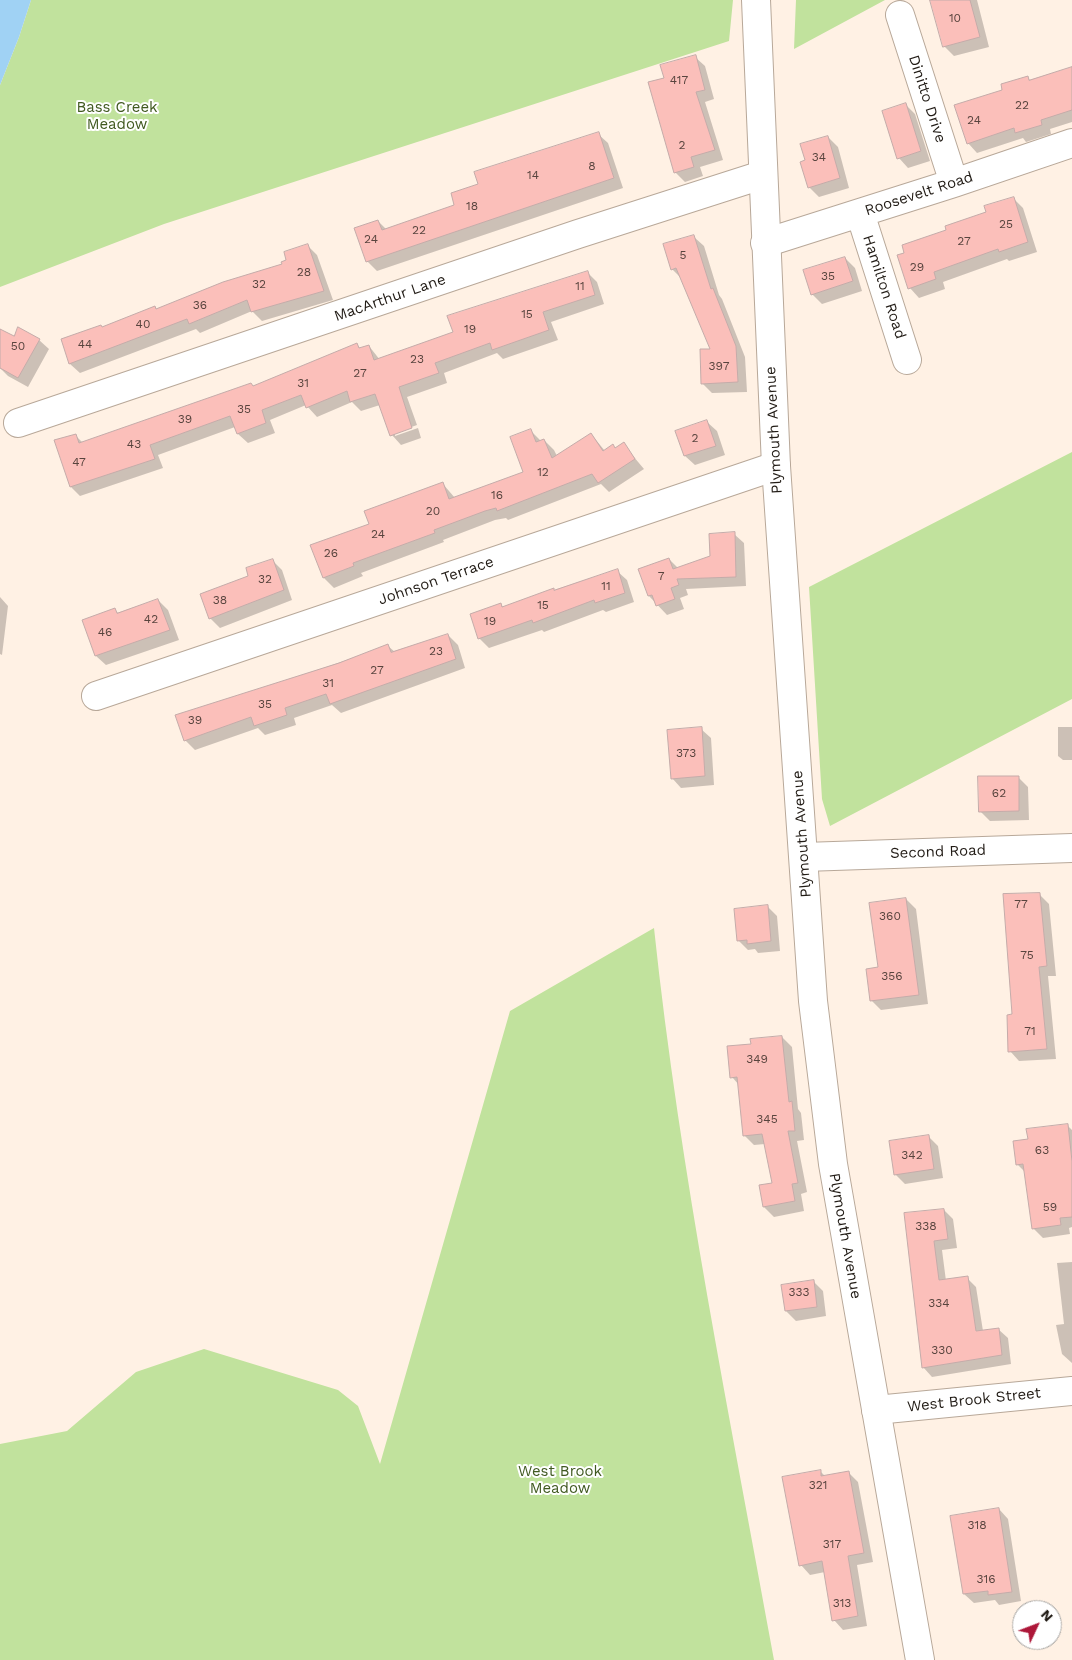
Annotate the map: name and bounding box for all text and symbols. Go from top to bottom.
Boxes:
house number: 10 [949,11,961,25]
street label: Dinitto Drive [904,53,950,145]
house number: 417 [670,73,688,87]
house number: 22 [1015,98,1029,112]
park label: Bass Creek Meadow [76,99,158,134]
house number: 24 [967,113,981,127]
house number: 2 [679,138,685,152]
house number: 34 [812,150,826,164]
house number: 8 [588,159,596,173]
house number: 14 [527,168,539,182]
street label: Roosevelt Road [863,168,975,220]
house number: 18 [466,199,478,213]
house number: 25 [999,217,1013,231]
house number: 22 [412,223,426,237]
house number: 24 [364,232,378,246]
street label: Hamilton Road [859,233,909,341]
house number: 27 [957,234,971,248]
house number: 5 [680,248,686,262]
house number: 29 [910,260,924,274]
house number: 28 [297,265,311,279]
house number: 35 [821,269,835,283]
street label: MacArthur Lane [332,271,448,325]
house number: 32 [252,277,266,291]
house number: 11 [575,279,585,293]
house number: 36 [193,298,207,312]
house number: 15 [521,307,533,321]
house number: 40 [136,317,150,331]
house number: 19 [464,322,476,336]
house number: 44 [78,337,92,351]
house number: 50 [11,339,25,353]
house number: 23 [410,352,424,366]
house number: 397 [709,359,729,373]
house number: 27 [353,366,367,380]
street label: Plymouth Avenue [762,366,786,494]
house number: 31 [297,376,309,390]
house number: 35 [237,402,251,416]
house number: 39 [178,412,192,426]
house number: 2 [692,431,698,445]
house number: 43 [127,437,141,451]
house number: 47 [72,455,86,469]
house number: 12 [537,465,549,479]
house number: 16 [491,488,503,502]
house number: 20 [426,504,440,518]
house number: 24 [371,527,385,541]
house number: 26 [324,546,338,560]
street label: Johnson Terrace [376,553,496,609]
house number: 7 [658,569,664,583]
house number: 32 [258,572,272,586]
house number: 11 [601,579,611,593]
house number: 38 [213,593,227,607]
house number: 15 [537,598,549,612]
house number: 42 [144,612,158,626]
house number: 19 [484,614,496,628]
house number: 46 [98,625,112,639]
house number: 23 [429,644,443,658]
house number: 27 [370,663,384,677]
house number: 31 [322,676,334,690]
house number: 35 [258,697,272,711]
house number: 39 [188,713,202,727]
house number: 373 [676,746,696,760]
street label: Plymouth Avenue [789,770,815,898]
house number: 62 [992,786,1006,800]
street label: Second Road [890,841,986,863]
house number: 77 [1014,897,1028,911]
house number: 360 [879,909,901,923]
house number: 75 [1020,948,1034,962]
house number: 356 [881,969,903,983]
house number: 71 [1024,1024,1036,1038]
house number: 349 [746,1052,768,1066]
house number: 345 [756,1112,778,1126]
house number: 63 [1035,1143,1049,1157]
house number: 342 [901,1148,923,1162]
street label: Plymouth Avenue [825,1172,865,1300]
house number: 59 [1043,1200,1057,1214]
house number: 338 [915,1219,937,1233]
house number: 333 [789,1285,809,1299]
house number: 334 [928,1296,950,1310]
house number: 330 [931,1343,953,1357]
street label: West Brook Street [906,1384,1042,1416]
park label: West Brook Meadow [518,1463,602,1498]
house number: 321 [809,1478,827,1492]
house number: 318 [967,1518,987,1532]
house number: 317 [823,1537,841,1551]
house number: 316 [977,1572,995,1586]
house number: 313 [833,1596,851,1610]
north arrow [1012,1600,1062,1650]
text: N [1038,1606,1057,1625]

